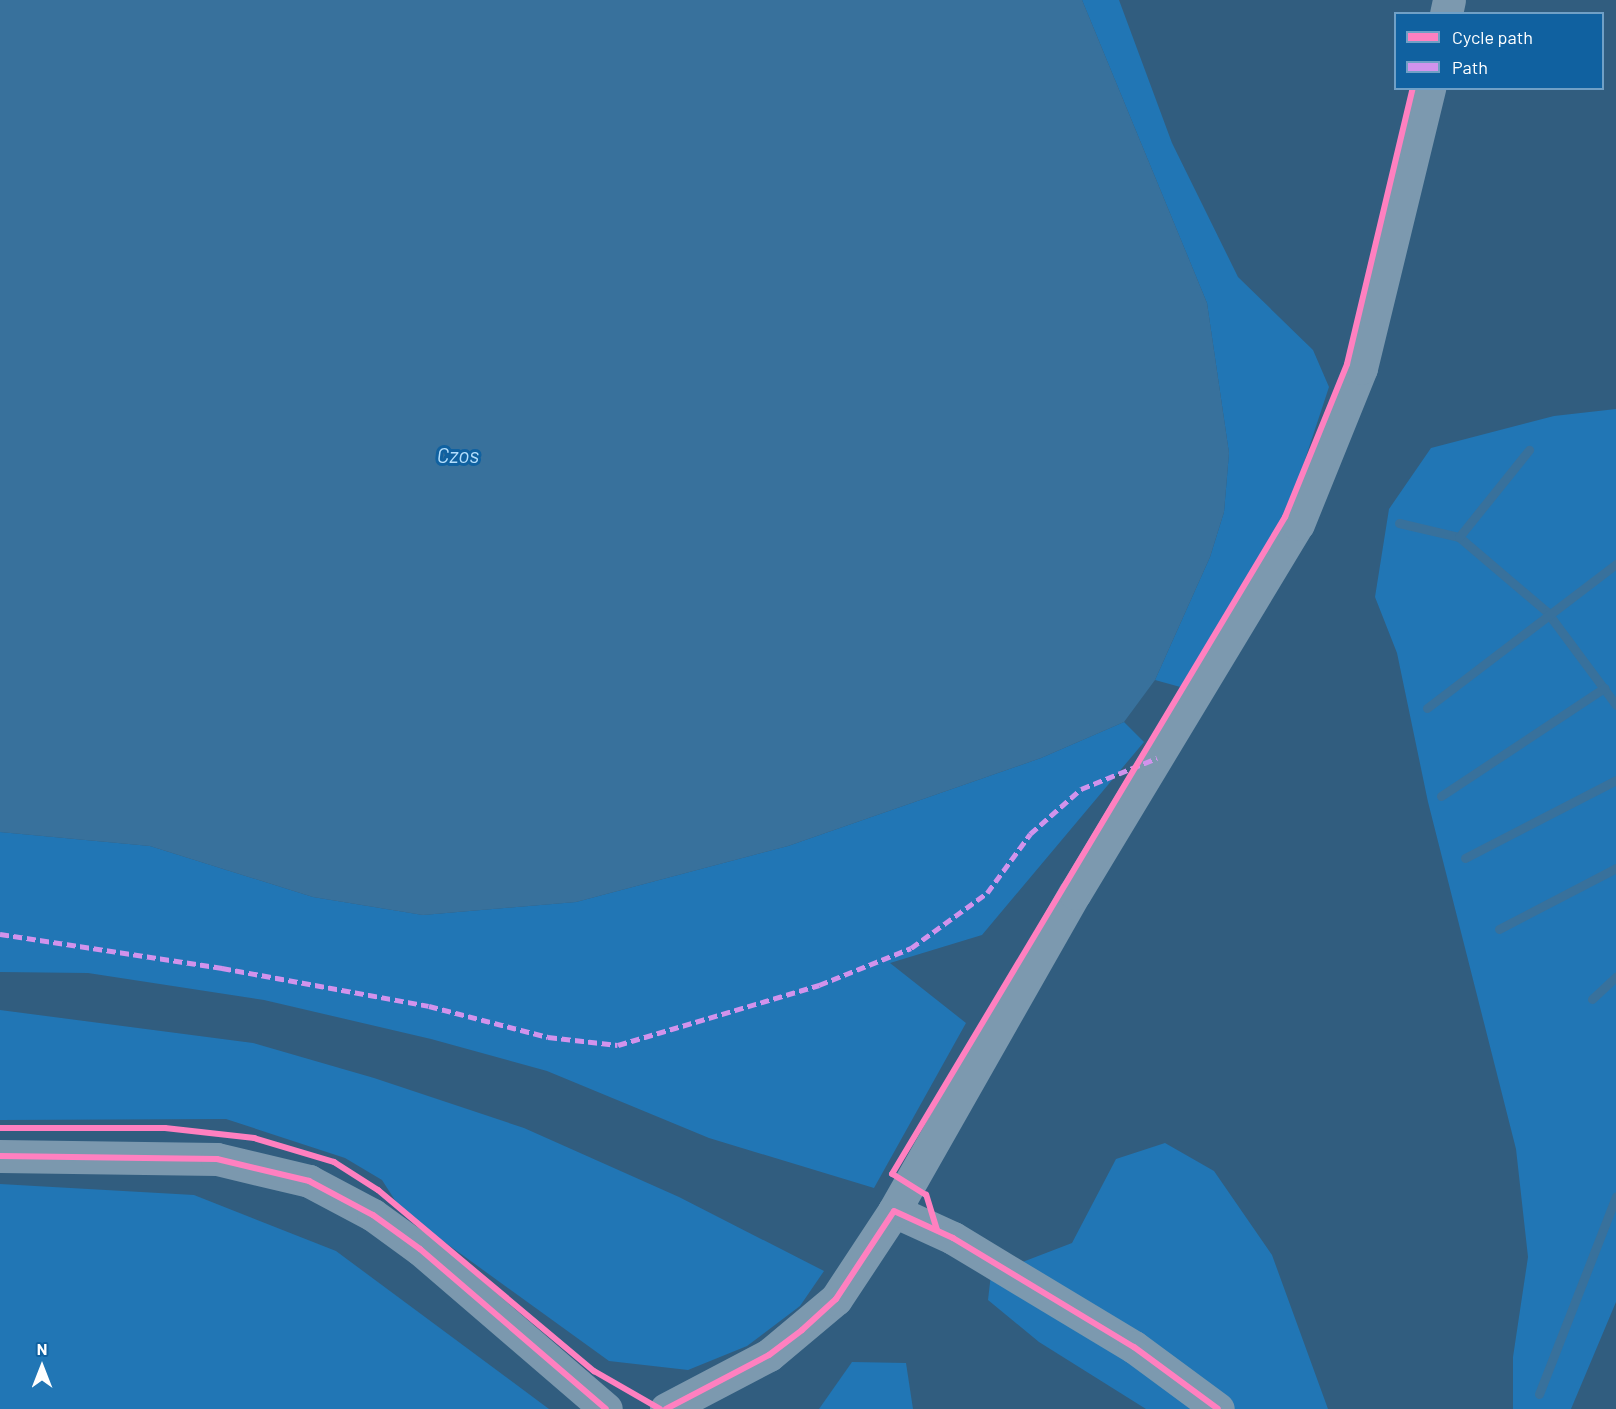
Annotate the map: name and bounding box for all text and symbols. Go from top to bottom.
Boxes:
legend [1394,12,1604,90]
text: Cycle path [1452,26,1533,48]
text: Path [1452,56,1488,78]
water label: Czos [437,442,479,468]
north arrow [12,1337,72,1397]
text: N [37,1339,47,1358]

